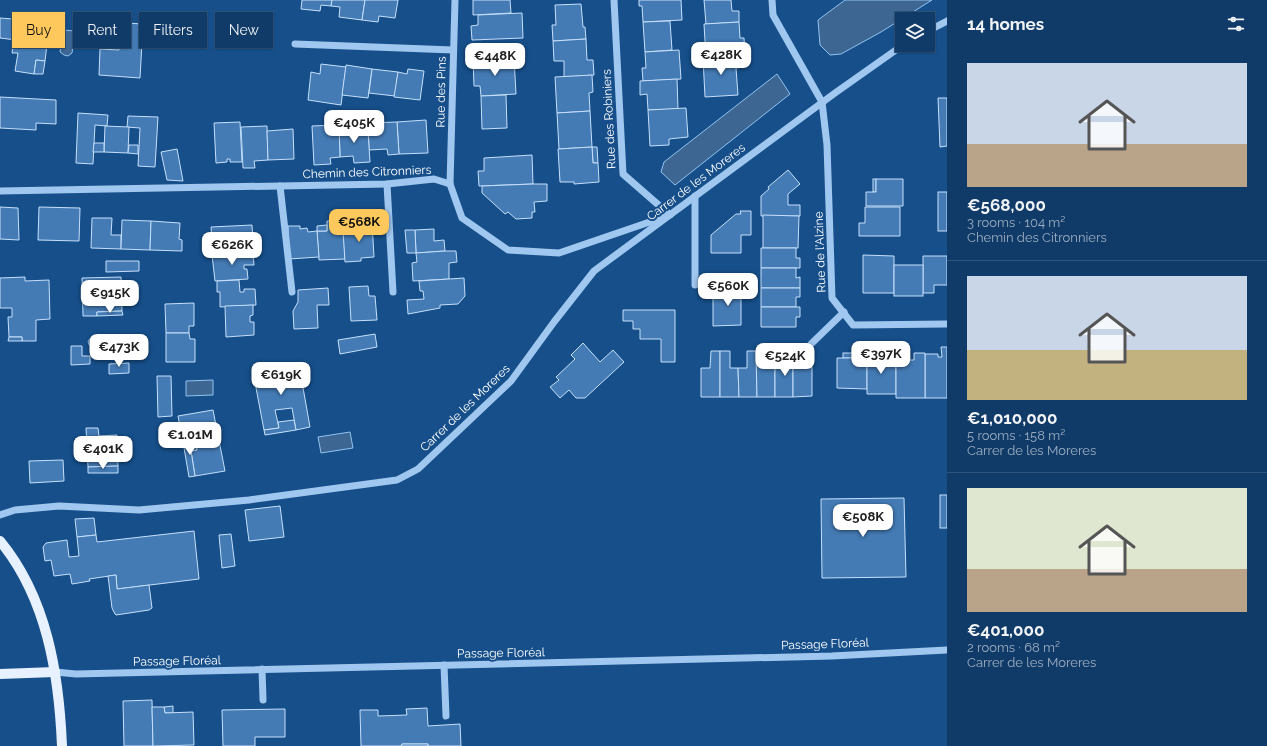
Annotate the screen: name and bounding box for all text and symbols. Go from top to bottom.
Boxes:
chip: Buy [12,12,65,48]
chip: Rent [73,12,131,48]
chip: Filters [139,12,207,48]
chip: New [215,12,273,48]
map controls [895,12,935,52]
button: layers [895,12,935,52]
icon: filters [1225,13,1247,35]
text: 14 homes [967,14,1044,34]
pin: €428K [693,42,749,76]
pin: €448K [467,43,523,77]
text: €428K [700,47,742,62]
text: €448K [474,48,516,63]
street label: Rue des Pins [433,56,449,128]
street label: Rue des Robiniers [599,69,619,169]
icon: home [1071,89,1143,161]
pin: €405K [326,110,382,144]
text: €405K [333,115,375,130]
street label: Carrer de les Moreres [644,140,748,223]
street label: Chemin des Citronniers [302,163,432,181]
text: €568,000 [967,195,1046,215]
pin: €568K [331,209,387,243]
street label: Rue de l'Alzine [812,211,828,293]
text: €568K [338,214,380,229]
text: 3 rooms · 104 m² [967,215,1065,230]
text: Chemin des Citronniers [967,230,1107,245]
pin: €626K [204,232,260,266]
text: €626K [211,237,253,252]
pin: €560K [700,273,756,307]
text: €560K [707,278,749,293]
pin: €915K [82,280,138,314]
text: €915K [90,285,130,300]
icon: home [1071,302,1143,374]
pin: €473K [91,334,147,368]
text: €473K [98,339,140,354]
pin: €397K [853,341,909,375]
pin: €524K [757,343,813,377]
text: €397K [860,346,902,361]
text: €524K [764,348,806,363]
street label: Carrer de les Moreres [417,361,513,454]
pin: €619K [253,362,309,396]
text: €619K [260,367,302,382]
text: €1,010,000 [967,408,1057,428]
pin: €1.01M [157,422,223,456]
text: €1.01M [167,427,213,442]
text: 5 rooms · 158 m² [967,428,1065,443]
pin: €401K [75,436,131,470]
text: €401K [83,441,123,456]
text: Carrer de les Moreres [967,443,1096,458]
pin: €508K [835,504,891,538]
text: €508K [842,509,884,524]
icon: home [1071,514,1143,586]
text: €401,000 [967,620,1044,640]
street label: Passage Floréal [781,635,870,653]
text: 2 rooms · 68 m² [967,640,1060,655]
street label: Passage Floréal [457,645,546,661]
street label: Passage Floréal [133,653,222,669]
text: Carrer de les Moreres [967,655,1096,670]

